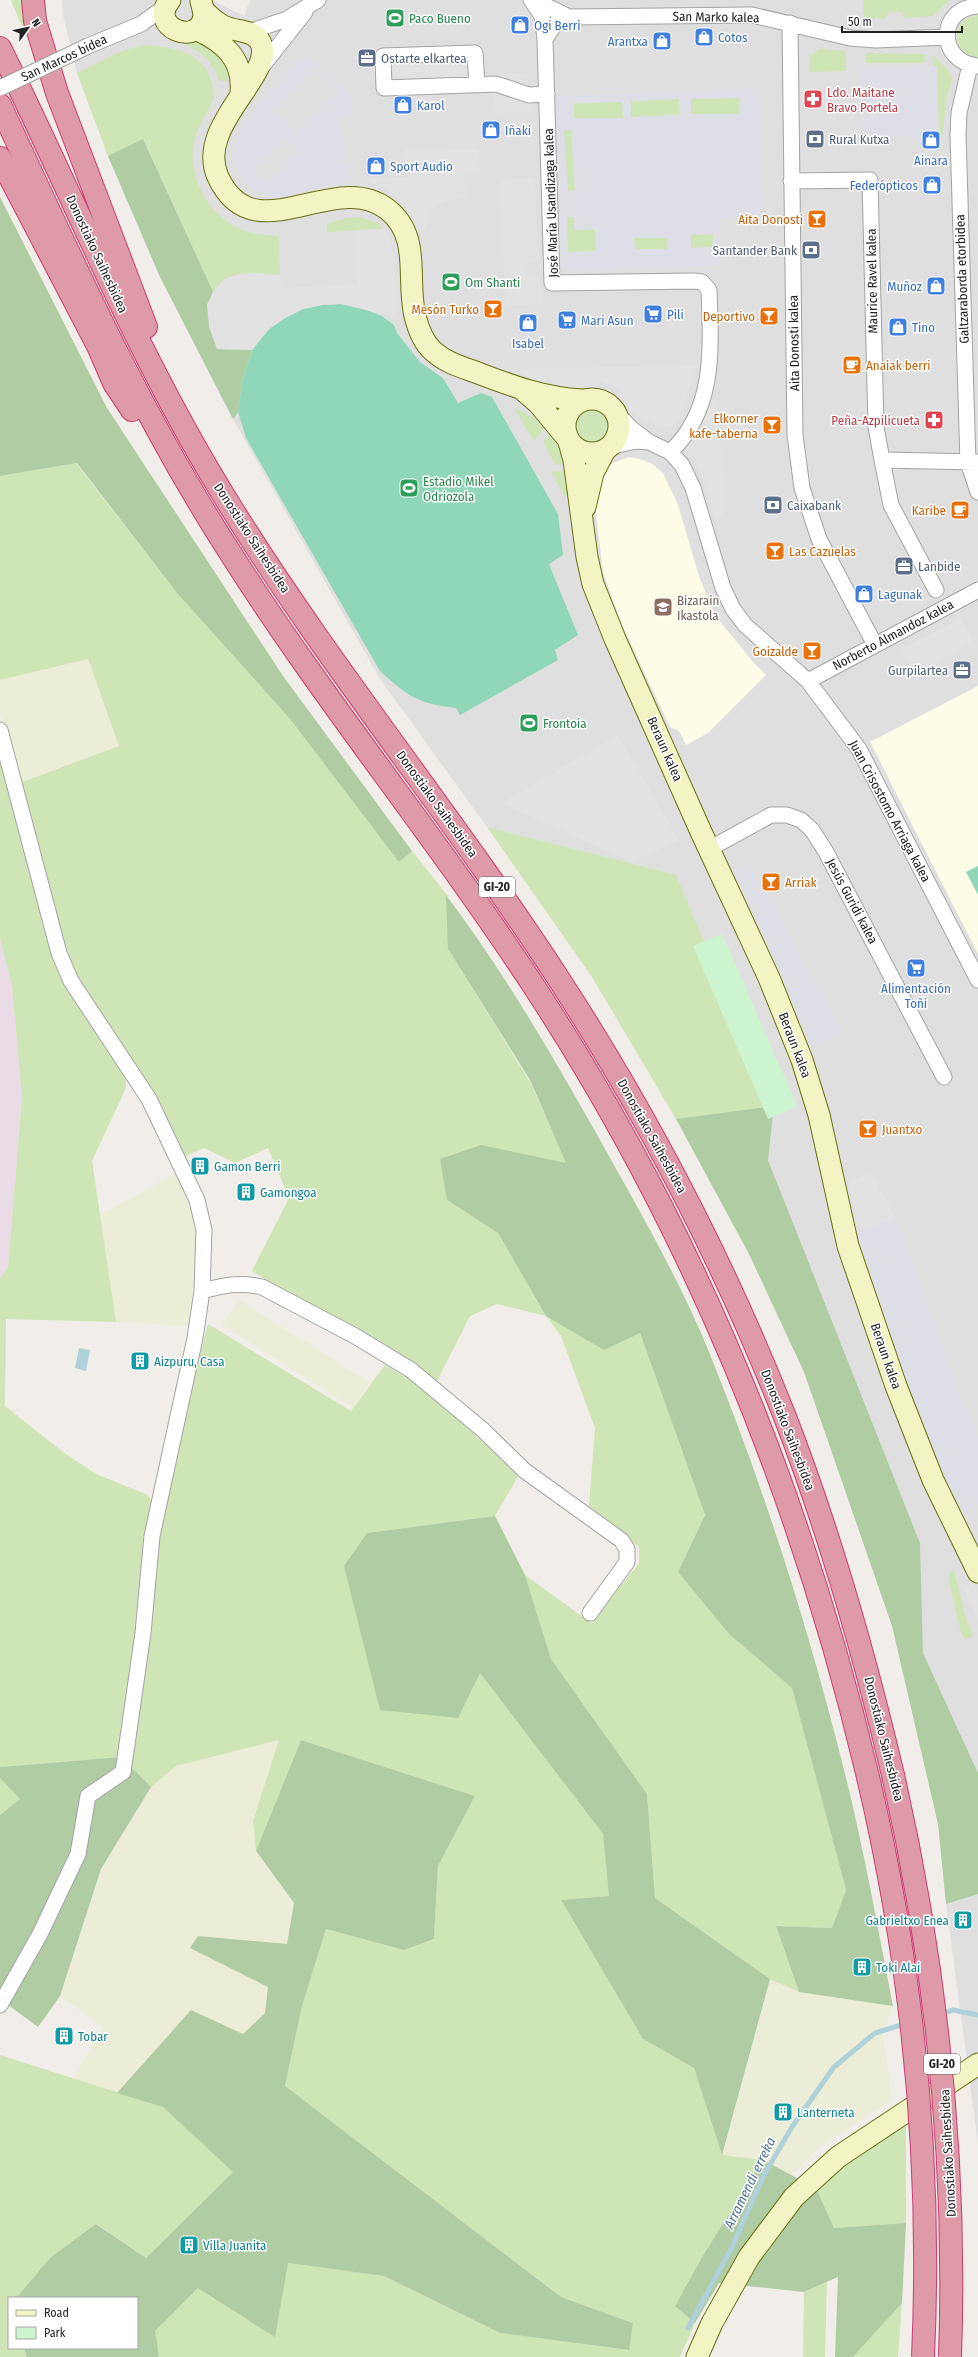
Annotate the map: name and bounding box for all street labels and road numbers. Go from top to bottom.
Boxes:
street label: San Marko kalea [672,9,760,25]
street label: San Marcos bidea [19,32,109,84]
street label: José María Usandizaga kalea [541,128,561,278]
street label: Donostiako Saihesbidea [63,193,131,315]
street label: Galtzaraborda etorbidea [952,214,972,344]
street label: Maurice Ravel kalea [864,228,880,334]
street label: Aita Donosti kalea [786,295,802,391]
street label: Donostiako Saihesbidea [211,480,293,596]
street label: Norberto Almandoz kalea [830,597,956,673]
street label: Beraun kalea [644,714,686,784]
street label: Juan Crisostomo Arriaga kalea [846,738,934,884]
street label: Donostiako Saihesbidea [393,748,481,860]
street label: Jesús Guridi kalea [823,856,881,946]
road number: GI-20 [479,877,515,897]
street label: Beraun kalea [776,1010,814,1080]
street label: Donostiako Saihesbidea [614,1076,690,1196]
street label: Beraun kalea [868,1321,904,1391]
street label: Donostiako Saihesbidea [758,1368,818,1492]
street label: Donostiako Saihesbidea [861,1675,907,1803]
road number: GI-20 [924,2054,960,2074]
street label: Donostiako Saihesbidea [937,2089,959,2217]

